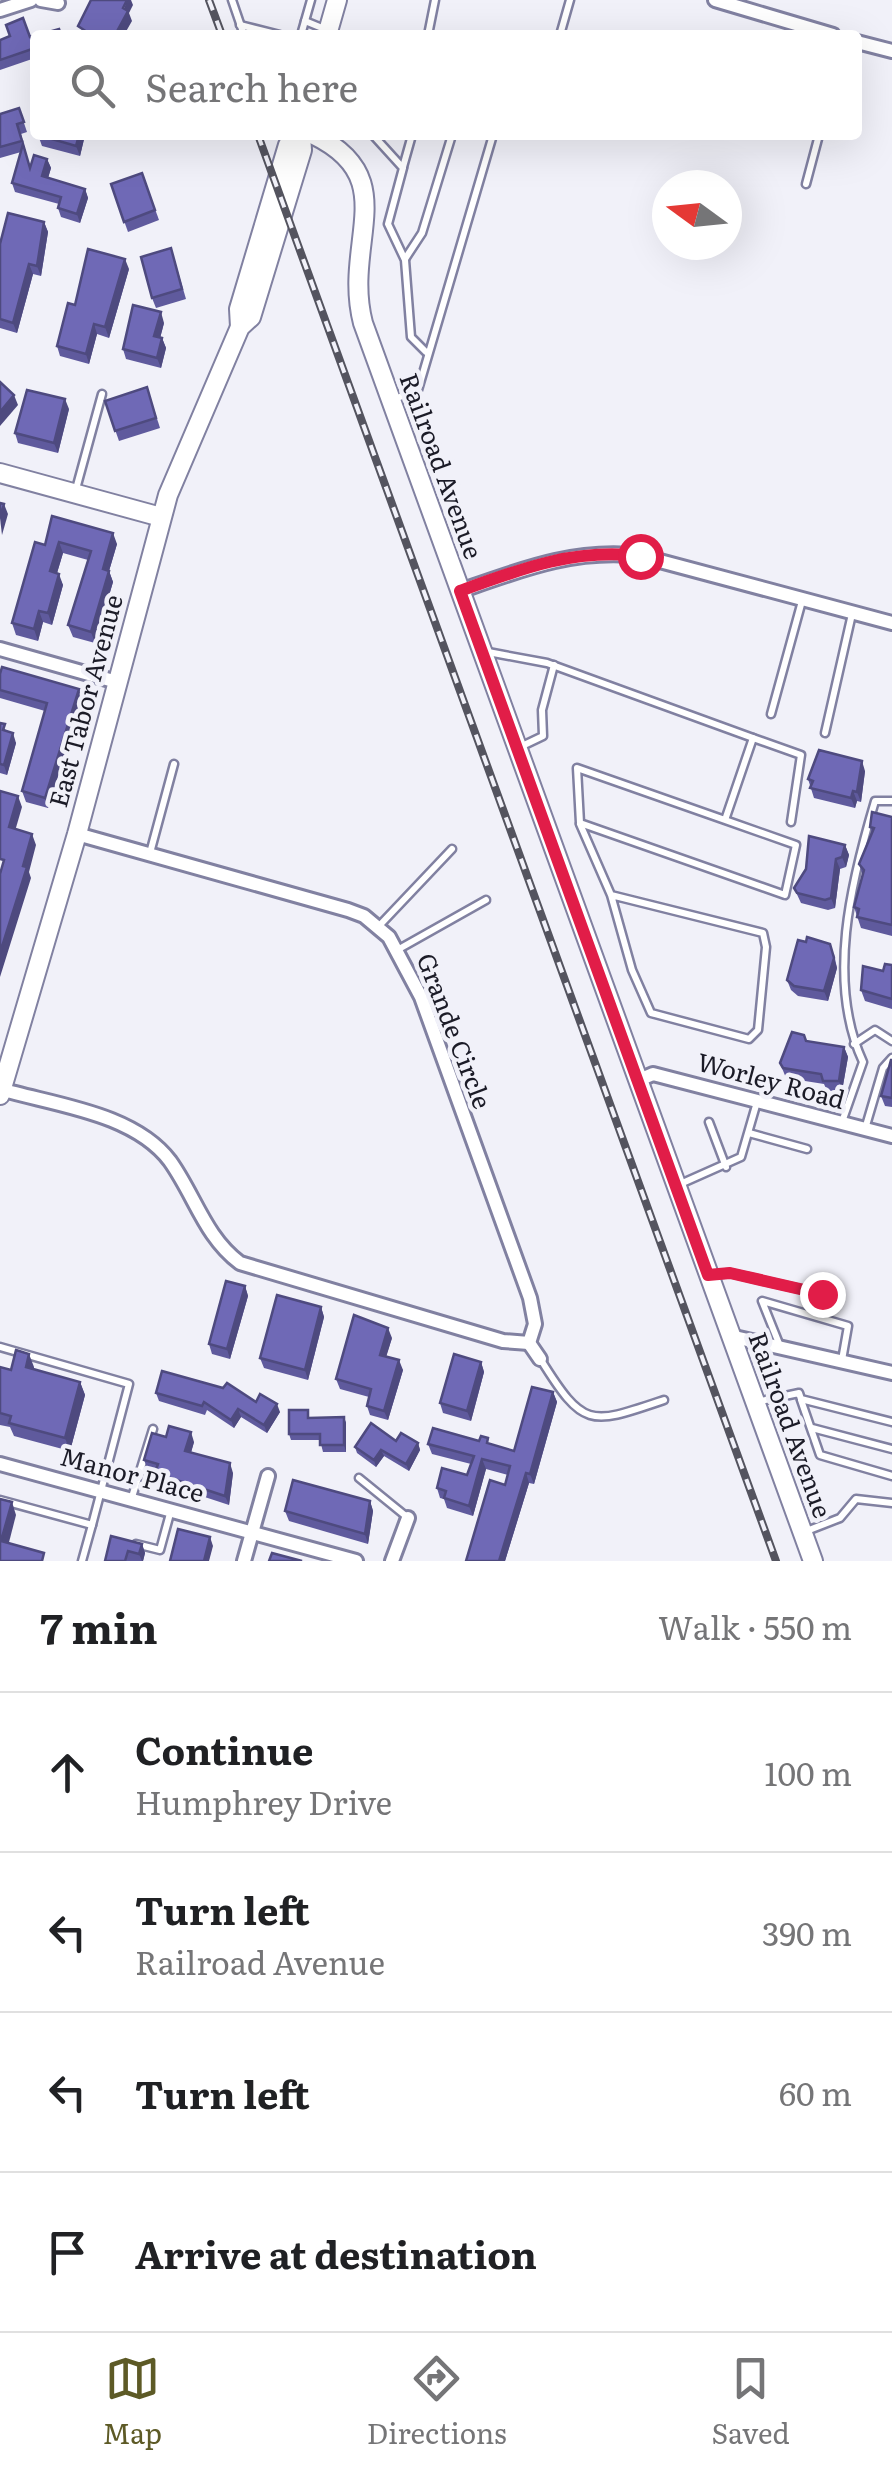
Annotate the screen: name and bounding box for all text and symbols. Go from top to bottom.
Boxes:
search box [30,30,862,140]
text: Search here [145,57,358,114]
icon: search [65,58,120,113]
north arrow [652,170,742,260]
street label: Railroad Avenue [392,367,493,564]
route start [618,534,664,580]
street label: East Tabor Avenue [38,590,131,811]
street label: Grande Circle [409,947,502,1114]
street label: Worley Road [693,1042,849,1117]
route end [800,1272,846,1318]
street label: Railroad Avenue [741,1326,842,1523]
street label: Manor Place [56,1437,208,1511]
text: 7 min [40,1595,158,1657]
text: Walk · 550 m [658,1602,852,1650]
text: Continue [135,1720,313,1777]
icon: ahead [40,1745,95,1800]
text: 100 m [765,1748,852,1796]
text: Humphrey Drive [135,1777,392,1825]
text: Turn left [135,1880,310,1937]
icon: left [40,1905,95,1960]
text: 390 m [762,1908,852,1956]
text: Railroad Avenue [135,1937,385,1985]
text: Turn left [135,2064,310,2121]
icon: left [40,2065,95,2120]
text: 60 m [779,2068,852,2116]
text: Arrive at destination [135,2224,537,2281]
icon: arrive [40,2225,95,2280]
tab: Map [102,2351,162,2453]
tab: Directions [367,2351,507,2453]
tab: Saved [712,2351,790,2453]

